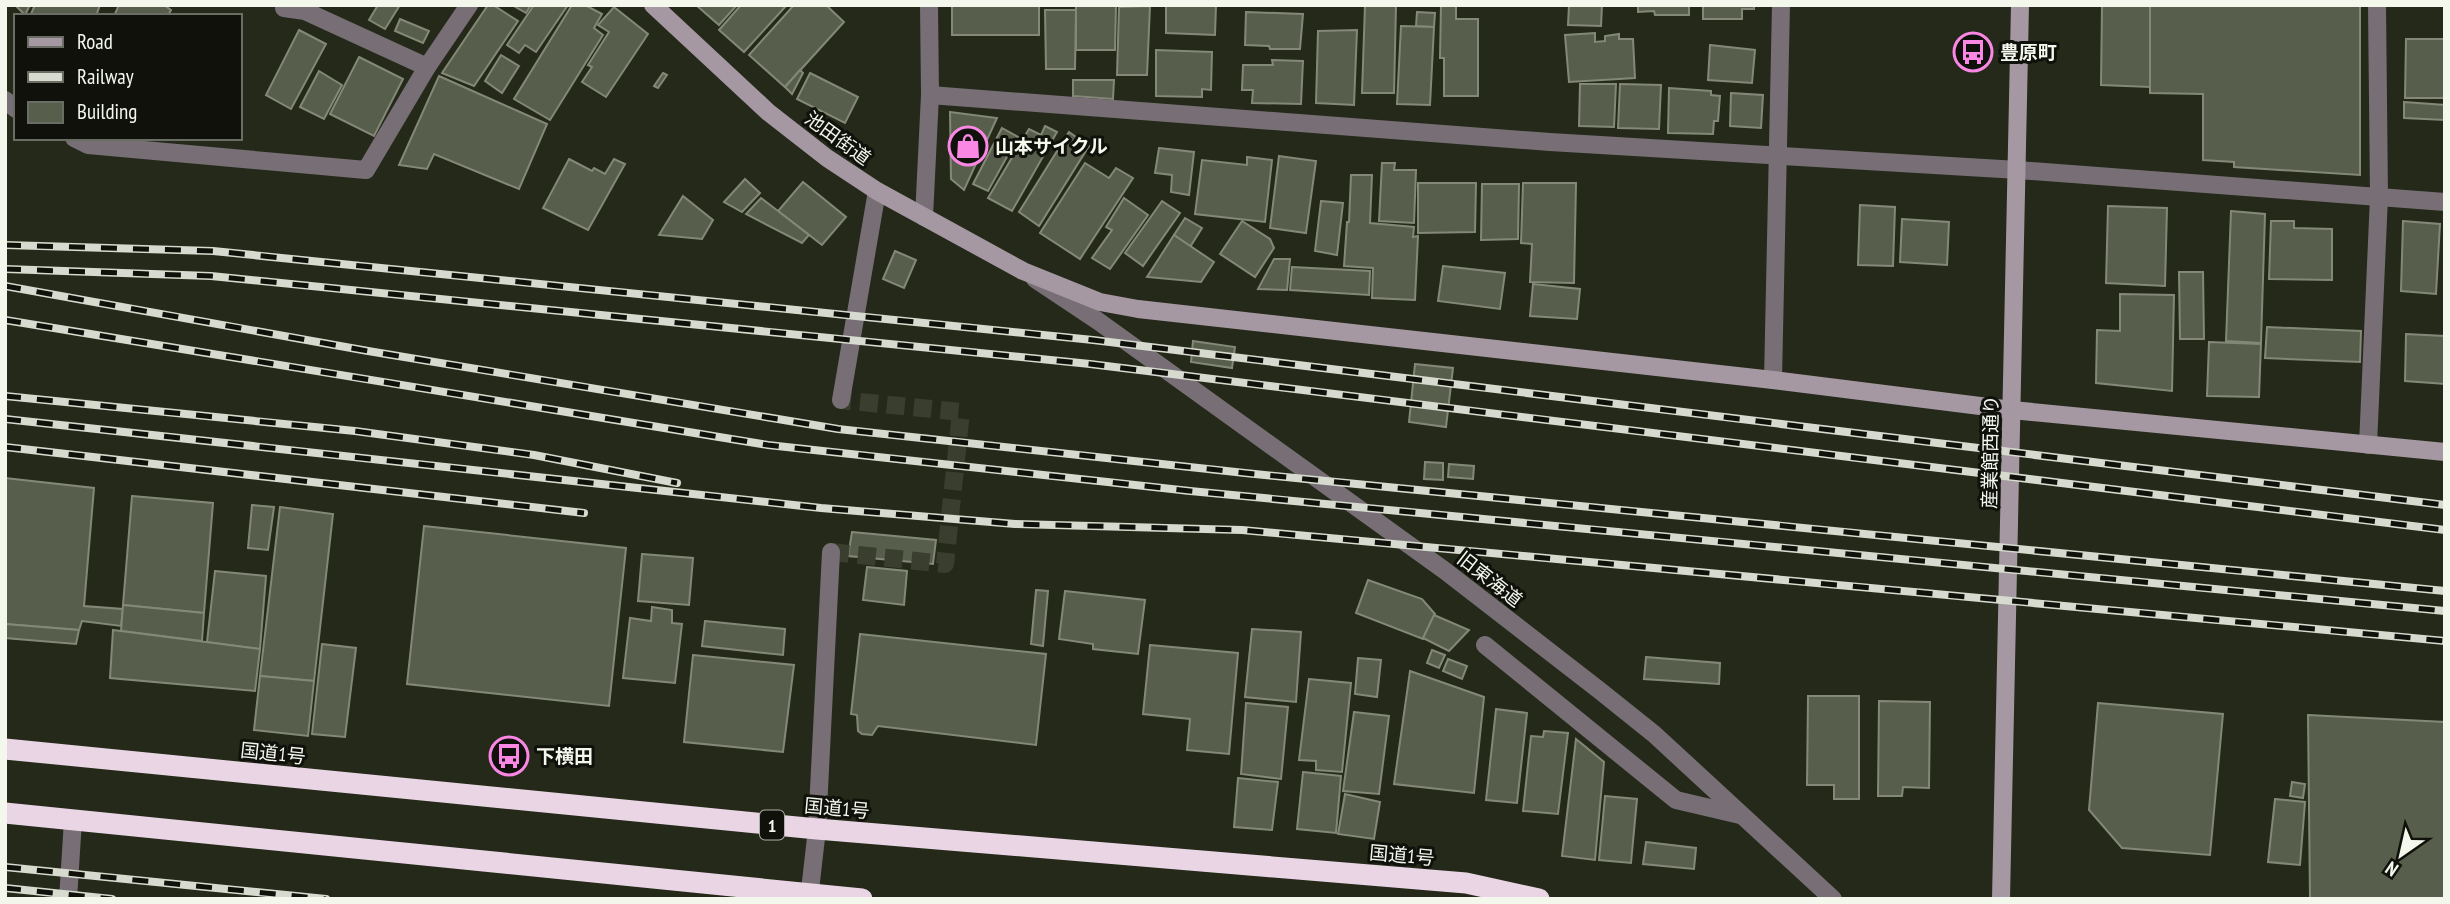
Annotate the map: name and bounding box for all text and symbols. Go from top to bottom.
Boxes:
legend [14,14,242,140]
text: Road [77,28,113,55]
bus stop icon: 豊原町 [1952,31,1994,73]
place label: 豊原町 [2000,40,2057,64]
text: Railway [77,63,134,90]
text: Building [77,98,137,125]
street label: 池田街道 [800,106,876,170]
shop icon: 山本サイクル [947,125,989,167]
place label: 山本サイクル [995,134,1108,158]
street label: 産業館西通り [1977,395,2003,509]
street label: 旧東海道 [1453,546,1527,612]
bus stop icon: 下横田 [488,735,530,777]
street label: 国道1号 [239,738,307,768]
place label: 下横田 [536,744,593,768]
street label: 国道1号 [803,793,871,823]
road number: 1 [760,810,784,840]
north arrow [2366,820,2436,890]
street label: 国道1号 [1368,840,1436,870]
text: N [2381,856,2402,882]

